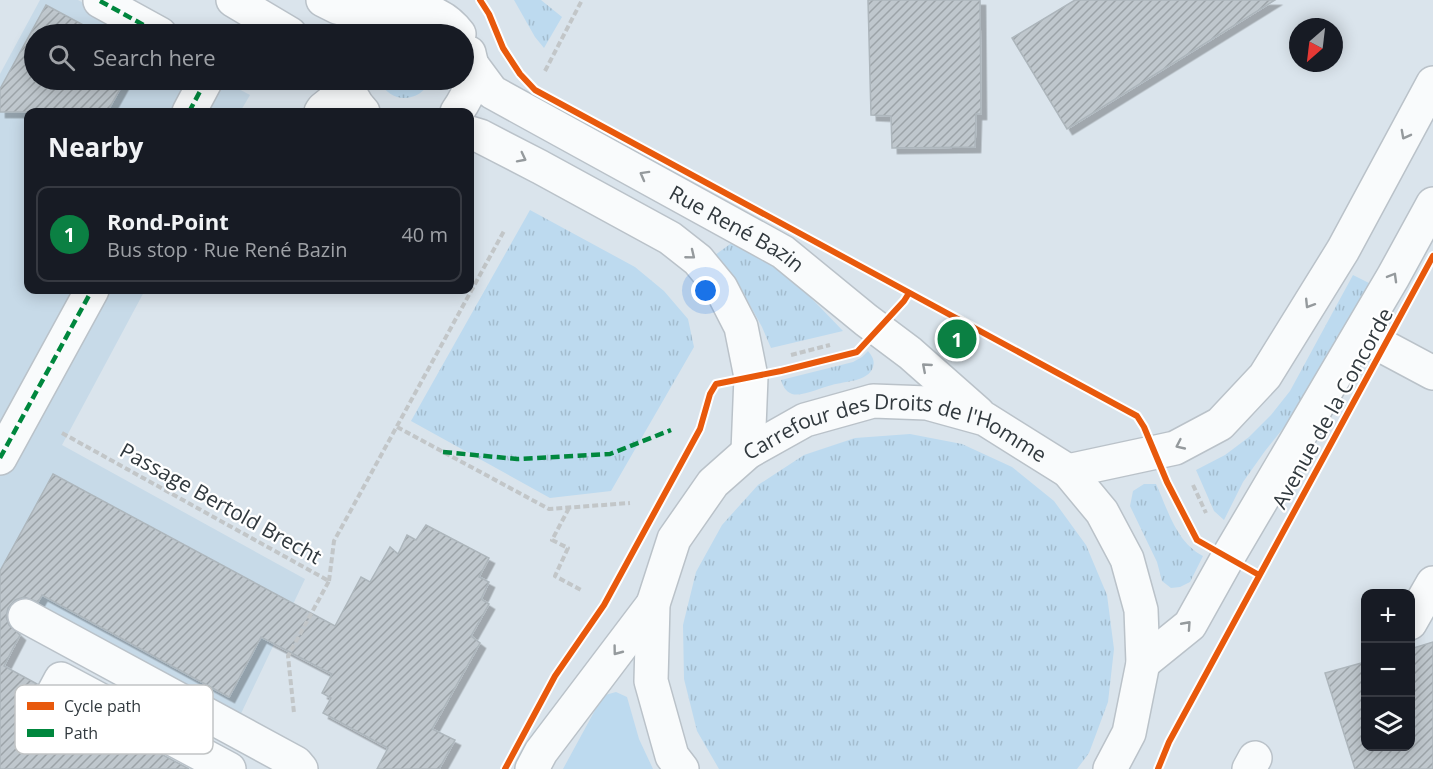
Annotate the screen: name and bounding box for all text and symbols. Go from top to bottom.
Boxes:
north arrow [1289,18,1343,72]
search box [24,24,474,90]
icon: search [45,41,78,74]
text: Search here [93,42,216,72]
text: Nearby [48,129,143,165]
one-way arrow [1401,129,1412,139]
one-way arrow [516,151,527,162]
one-way arrow [640,171,650,182]
street label: Rue René Bazin [665,178,810,278]
text: Rond-Point [107,206,229,236]
text: 1 [64,221,75,248]
text: 40 m [401,221,448,248]
text: Bus stop · Rue René Bazin [107,236,348,263]
one-way arrow [684,247,695,258]
one-way arrow [1386,273,1397,283]
your location [691,276,720,305]
one-way arrow [1306,298,1317,309]
street label: Avenue de la Concorde [1265,302,1399,514]
pin: 1 [938,316,976,362]
one-way arrow [922,363,932,374]
text: Carrefour des Droits de l'Homme [738,387,1052,468]
street label: Passage Bertold Brecht [115,436,327,570]
one-way arrow [1176,438,1187,450]
street label: Carrefour des Droits de l'Homme [734,449,1058,475]
map controls [1361,589,1415,751]
button: + [1361,589,1415,643]
one-way arrow [1180,621,1191,632]
button: − [1361,643,1415,697]
one-way arrow [614,644,625,655]
legend [15,685,213,754]
text: Cycle path [64,695,141,717]
button: layers [1361,697,1415,751]
text: Path [64,722,98,744]

